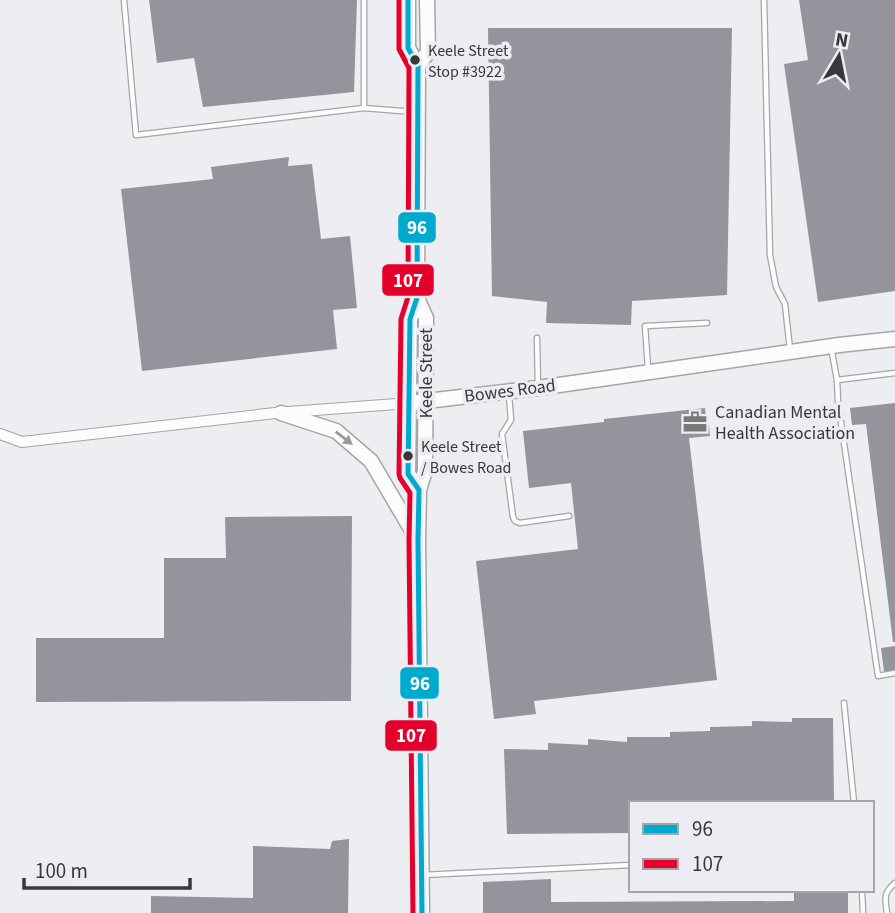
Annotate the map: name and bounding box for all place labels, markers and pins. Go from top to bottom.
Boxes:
place label: Keele Street Stop #3922 [428,40,509,83]
marker: Keele Street Stop #3922 [408,53,422,67]
place label: Canadian Mental Health Association [715,400,855,446]
office icon: Canadian Mental Health Association [681,408,709,436]
place label: Keele Street / Bowes Road [421,436,511,479]
marker: Keele Street / Bowes Road [401,449,415,463]

